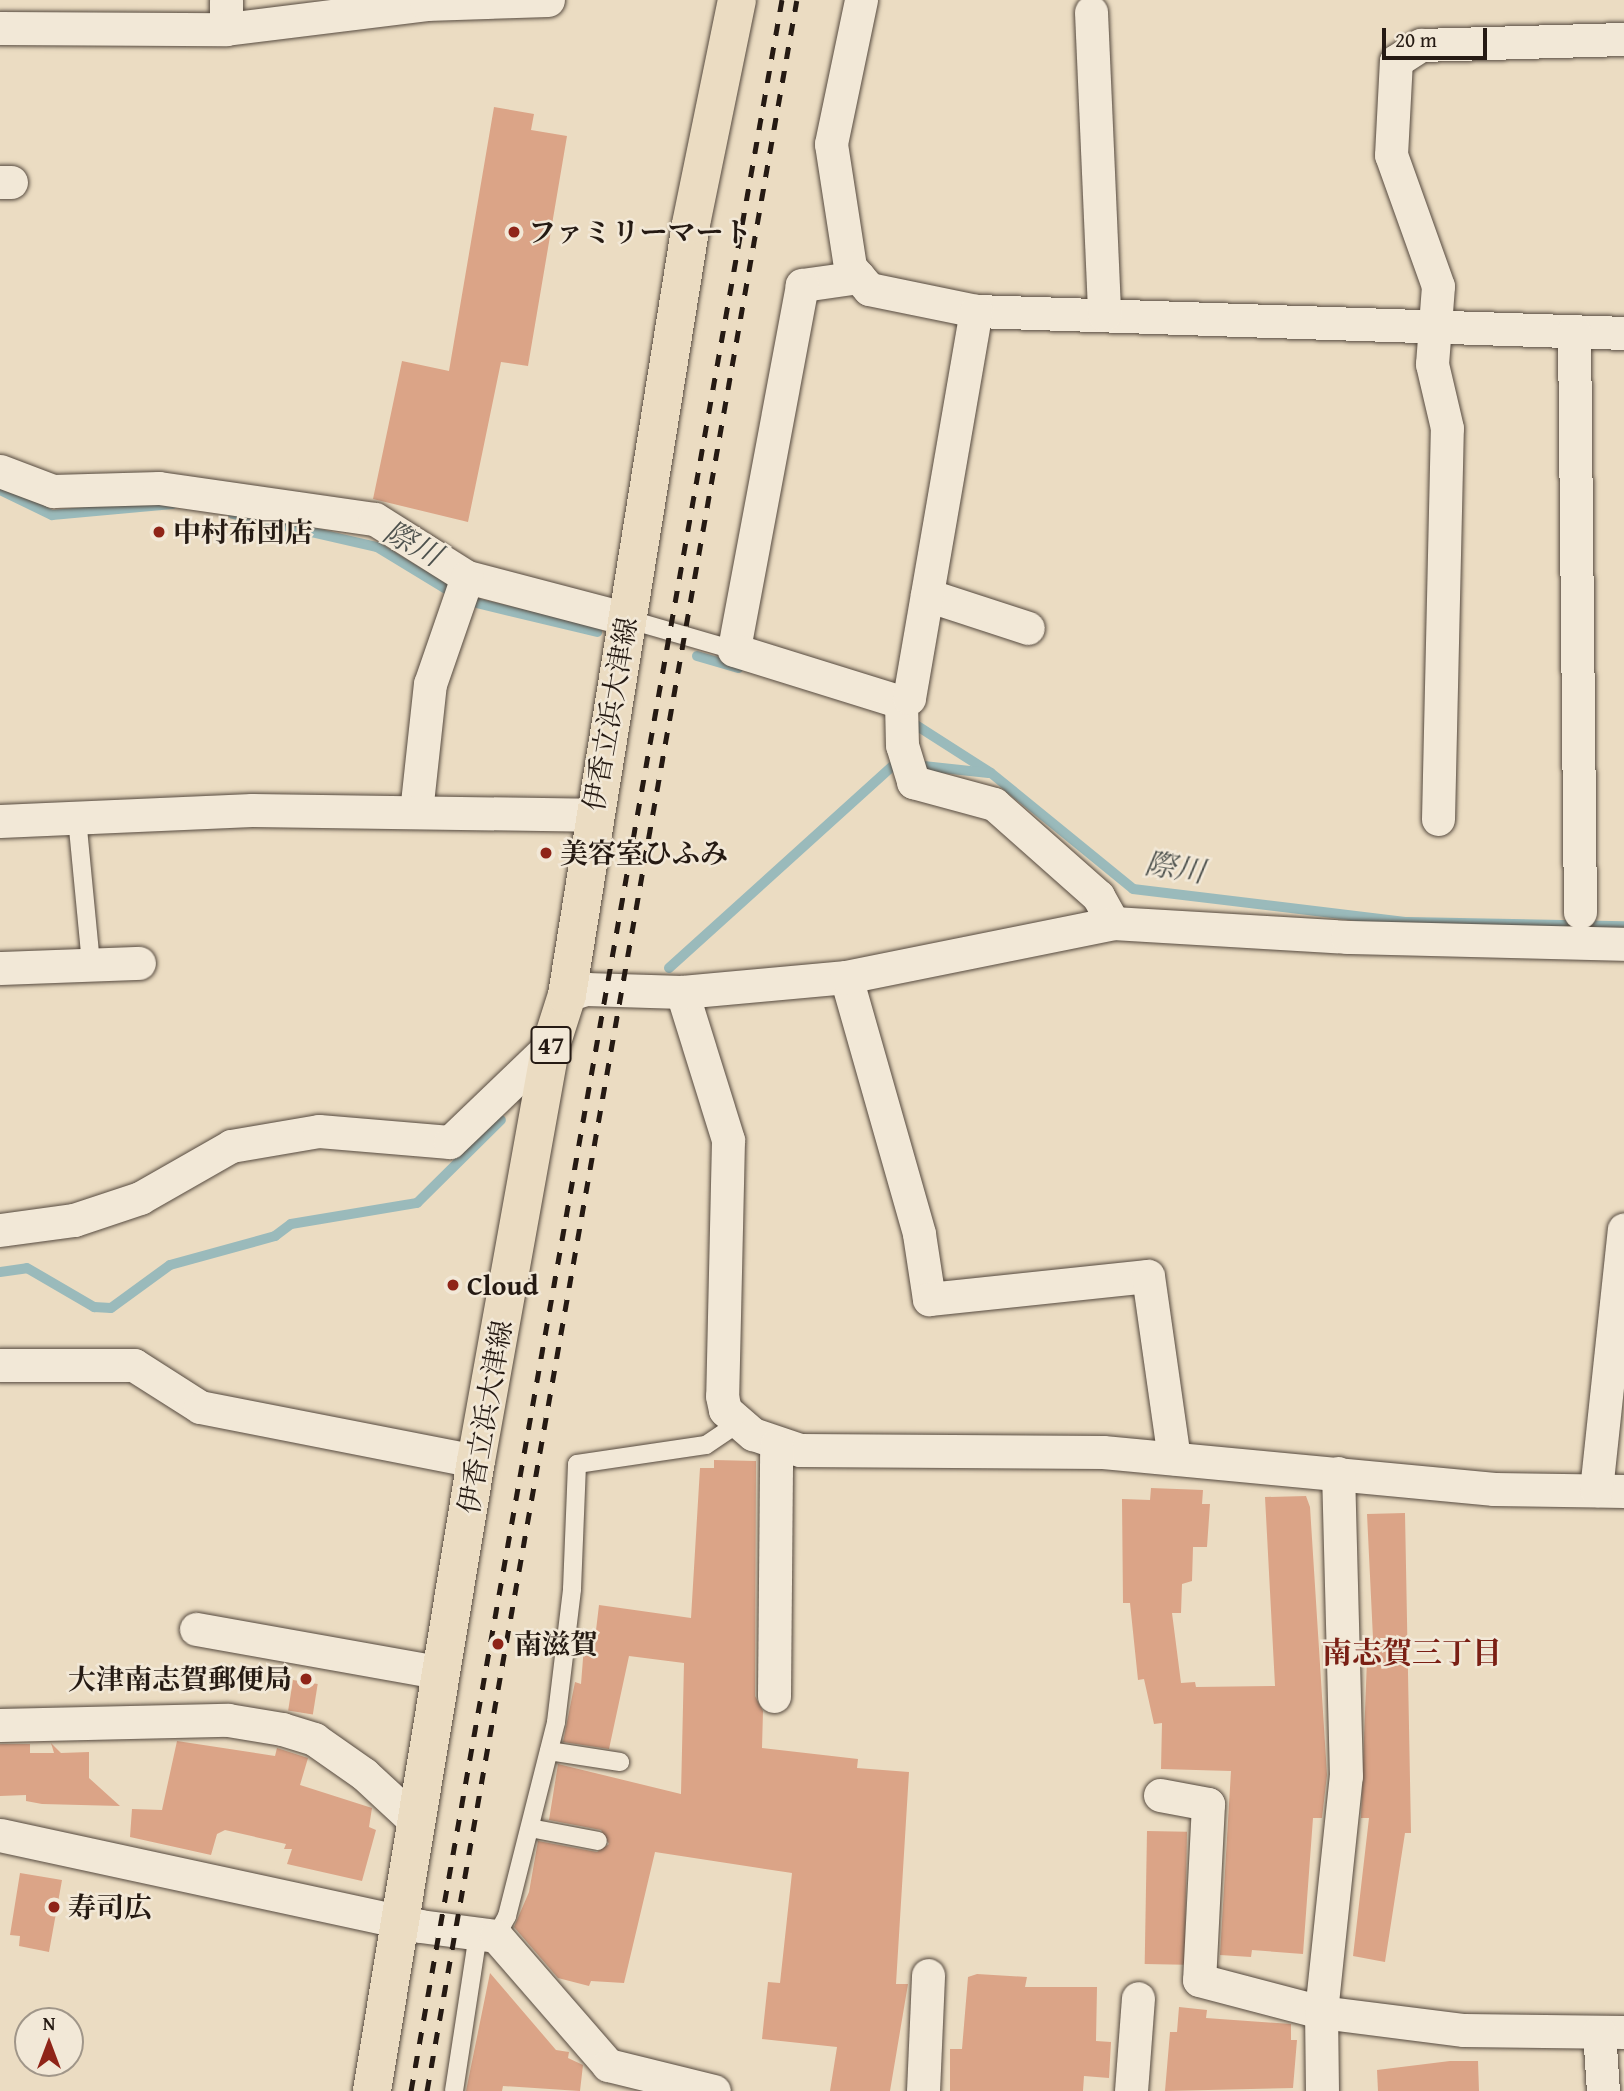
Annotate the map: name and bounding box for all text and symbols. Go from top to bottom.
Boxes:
scale bar [1386,14,1491,58]
text: 20 m [1395,24,1437,55]
place label: ファミリーマート [528,215,752,249]
marker: ファミリーマート [506,224,522,240]
water label: 際川 [378,513,448,573]
place label: 中村布団店 [173,515,313,549]
marker: 中村布団店 [151,524,167,540]
street label: 伊香立浜大津線 [576,615,644,813]
place label: 美容室ひふみ [560,836,728,870]
marker: 美容室ひふみ [538,845,554,861]
water label: 際川 [1143,845,1207,889]
road number: 47 [530,1022,572,1068]
place label: Cloud [467,1268,539,1302]
marker: Cloud [445,1277,461,1293]
street label: 伊香立浜大津線 [451,1318,519,1516]
place label: 南滋賀 [514,1627,598,1661]
marker: 南滋賀 [488,1634,508,1654]
district label: 南志賀三丁目 [1322,1634,1502,1670]
place label: 大津南志賀郵便局 [68,1662,292,1696]
marker: 大津南志賀郵便局 [298,1671,314,1687]
place label: 寿司広 [68,1890,152,1924]
marker: 寿司広 [46,1899,62,1915]
north arrow [14,2007,84,2077]
text: N [43,2009,55,2037]

